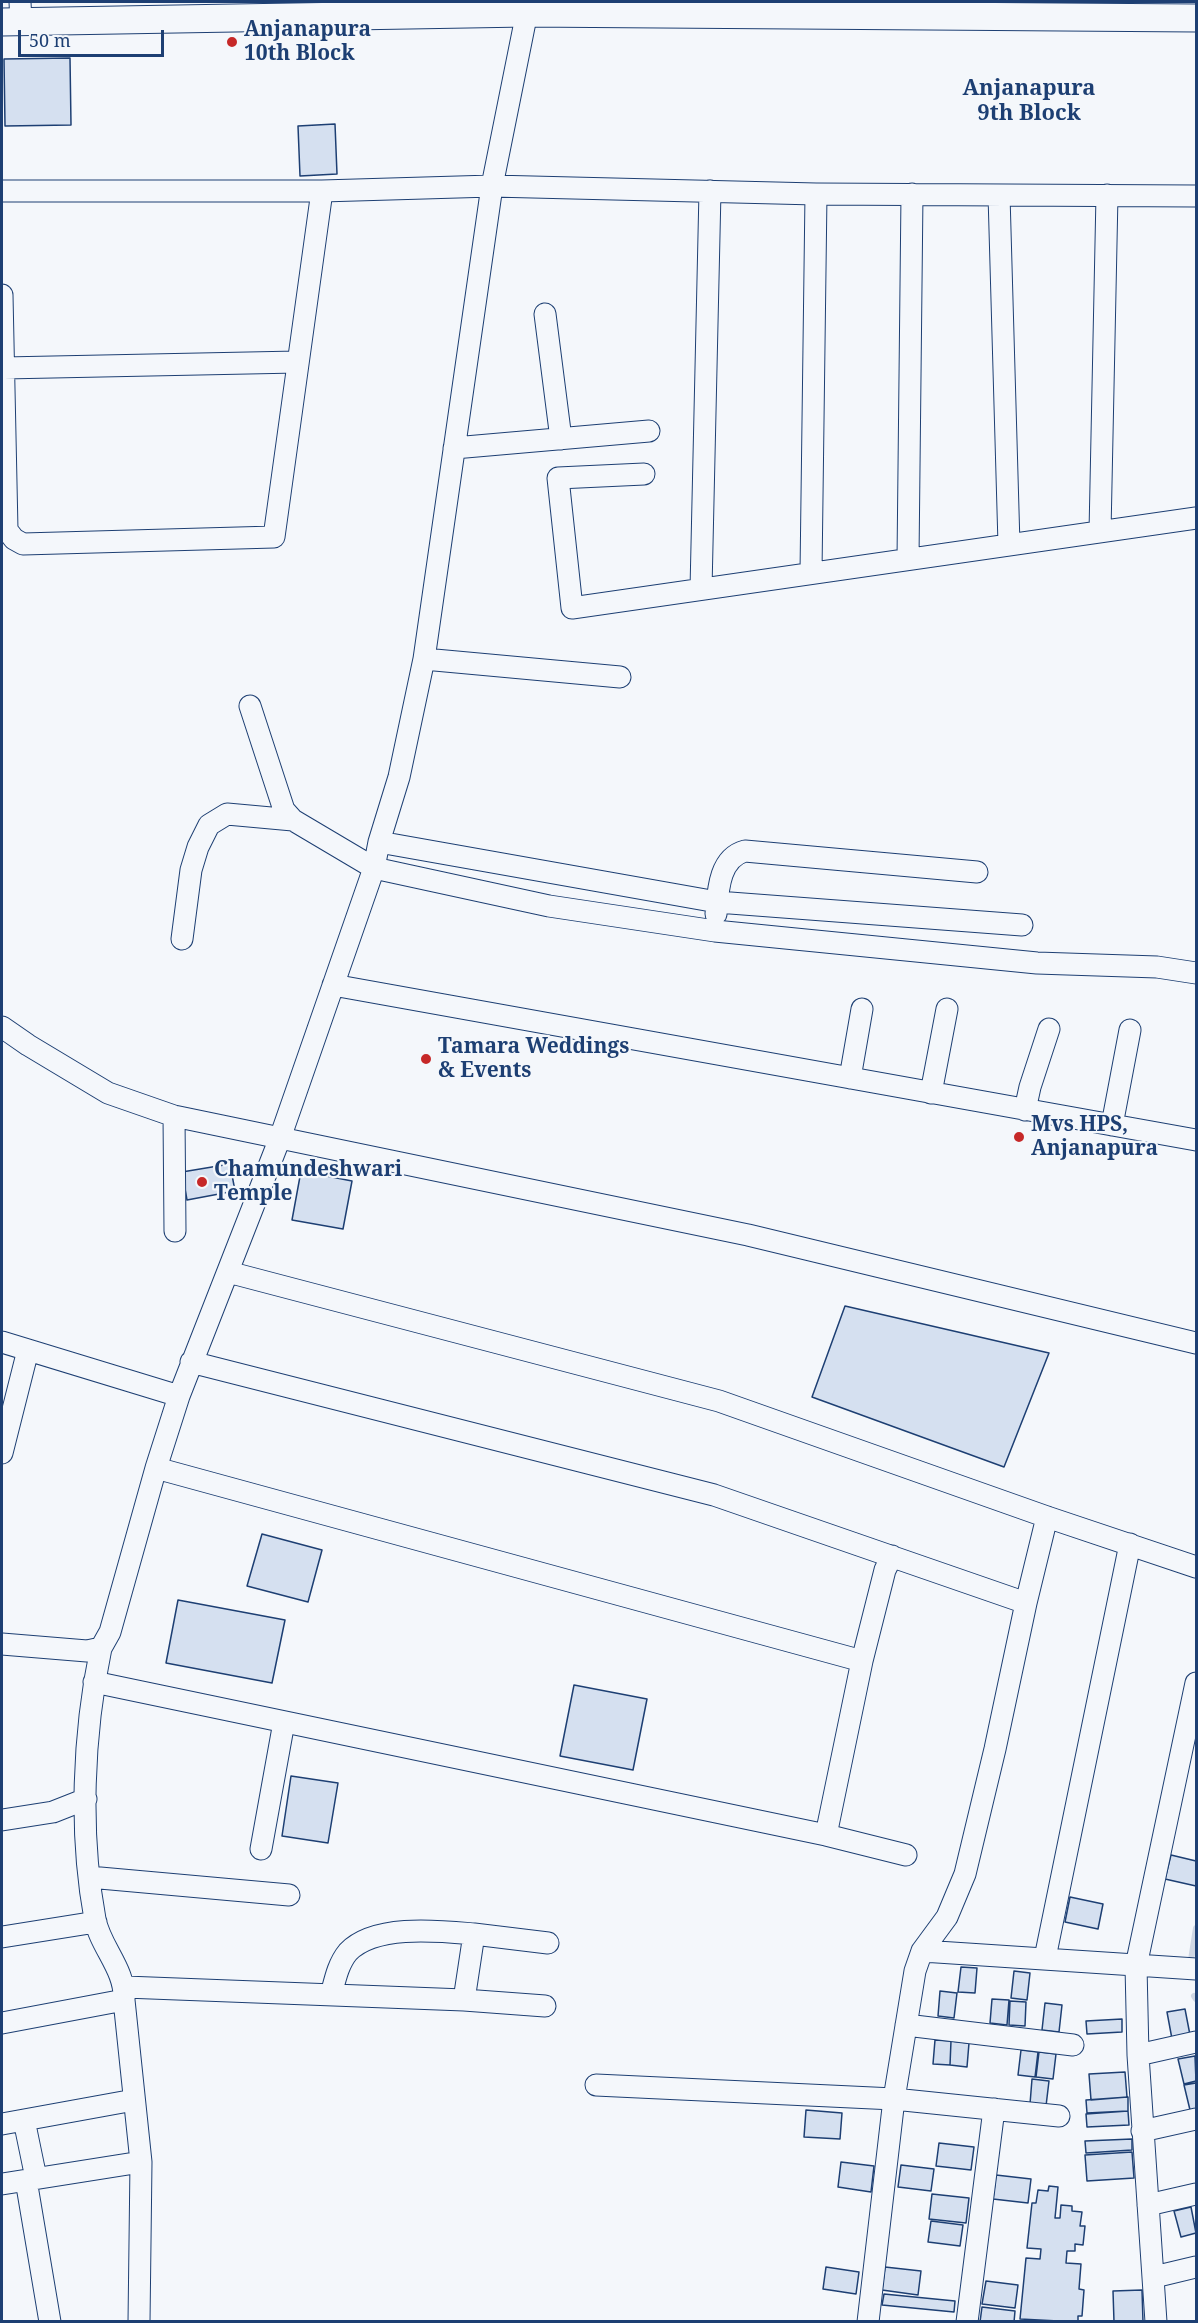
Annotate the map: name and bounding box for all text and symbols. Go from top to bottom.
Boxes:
place label: Anjanapura 10th Block [244,17,371,67]
scale bar [21,18,166,56]
text: 50 m [29,28,71,52]
marker: Anjanapura 10th Block [225,35,239,49]
district label: Anjanapura 9th Block [962,76,1096,128]
place label: Tamara Weddings & Events [438,1034,629,1084]
marker: Tamara Weddings & Events [419,1052,433,1066]
place label: Mvs HPS, Anjanapura [1031,1112,1158,1162]
marker: Mvs HPS, Anjanapura [1012,1130,1026,1144]
place label: Chamundeshwari Temple [214,1157,402,1207]
marker: Chamundeshwari Temple [195,1175,209,1189]

